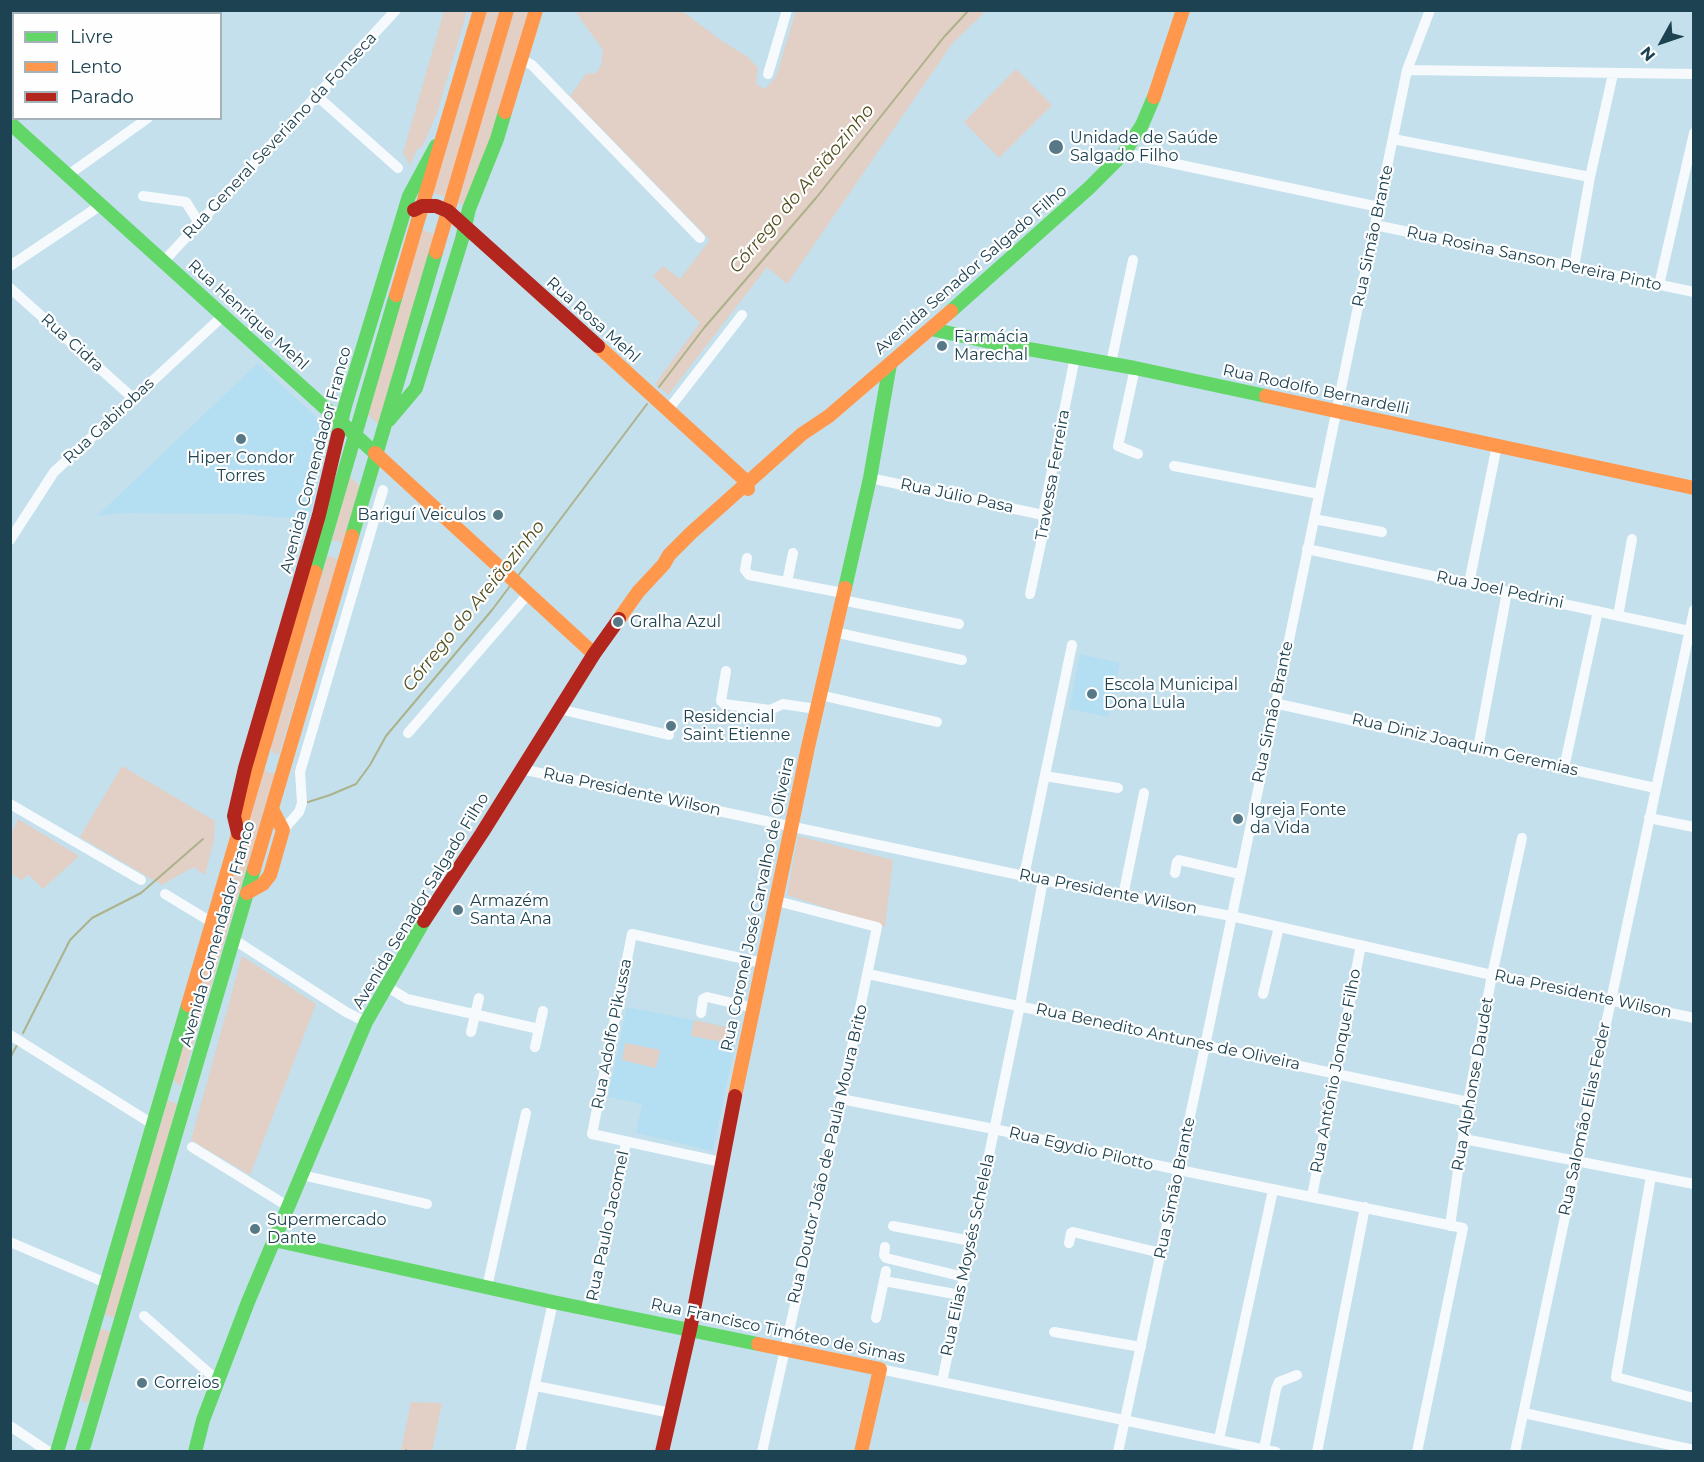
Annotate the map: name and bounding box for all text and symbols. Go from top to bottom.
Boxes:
legend [12,12,222,120]
north arrow [1632,12,1692,72]
text: Livre [70,26,113,48]
street label: Rua General Severiano da Fonseca [179,29,381,243]
text: N [1636,43,1659,65]
text: Lento [70,56,122,78]
text: Parado [70,86,134,108]
water label: Córrego do Areiãozinho [725,100,879,278]
place label: Unidade de Saúde Salgado Filho [1070,128,1218,166]
marker: Unidade de Saúde Salgado Filho [1047,138,1065,156]
street label: Rua Simão Brante [1349,163,1397,309]
street label: Avenida Senador Salgado Filho [871,181,1071,359]
street label: Rua Rosina Sanson Pereira Pinto [1405,223,1663,295]
street label: Rua Henrique Mehl [184,256,312,374]
street label: Rua Rosa Mehl [542,273,644,367]
street label: Rua Cidra [37,310,107,376]
place label: Farmácia Marechal [954,327,1029,365]
marker: Farmácia Marechal [935,339,949,353]
street label: Avenida Comendador Franco [276,345,356,575]
street label: Rua Rodolfo Bernardelli [1221,361,1411,419]
street label: Rua Gabirobas [60,374,158,468]
street label: Travessa Ferreira [1032,408,1074,542]
marker: Hiper Condor Torres [234,432,248,446]
place label: Hiper Condor Torres [187,448,295,486]
street label: Rua Júlio Pasa [899,475,1015,517]
place label: Bariguí Veiculos [358,505,486,525]
marker: Bariguí Veiculos [491,508,505,522]
water label: Córrego do Areiãozinho [398,516,550,696]
street label: Rua Joel Pedrini [1435,567,1565,613]
place label: Gralha Azul [630,612,721,632]
marker: Gralha Azul [611,615,625,629]
street label: Rua Simão Brante [1249,639,1297,785]
place label: Escola Municipal Dona Lula [1104,675,1238,713]
marker: Escola Municipal Dona Lula [1085,687,1099,701]
place label: Residencial Saint Etienne [683,707,790,745]
street label: Rua Diniz Joaquim Geremias [1350,710,1580,780]
marker: Residencial Saint Etienne [664,719,678,733]
street label: Rua Coronel José Carvalho de Oliveira [717,755,799,1053]
street label: Rua Presidente Wilson [541,764,723,820]
street label: Avenida Senador Salgado Filho [349,789,493,1013]
place label: Igreja Fonte da Vida [1250,800,1346,838]
marker: Igreja Fonte da Vida [1231,812,1245,826]
street label: Avenida Comendador Franco [177,819,259,1049]
street label: Rua Presidente Wilson [1017,865,1199,919]
place label: Armazém Santa Ana [470,891,552,929]
marker: Armazém Santa Ana [451,903,465,917]
street label: Rua Adolfo Pikussa [588,957,636,1111]
street label: Rua Presidente Wilson [1492,966,1674,1022]
street label: Rua Antônio Jonque Filho [1307,967,1365,1175]
street label: Rua Alphonse Daudet [1448,996,1498,1172]
street label: Rua Benedito Antunes de Oliveira [1034,1000,1302,1074]
street label: Rua Doutor João de Paula Moura Brito [784,1002,872,1306]
street label: Rua Salomão Elias Feder [1555,1020,1615,1218]
street label: Rua Simão Brante [1151,1115,1199,1261]
street label: Rua Egydio Pilotto [1007,1123,1155,1175]
street label: Rua Paulo Jacomel [583,1149,633,1303]
street label: Rua Elias Moysés Schelela [937,1152,999,1358]
place label: Supermercado Dante [267,1210,387,1248]
marker: Supermercado Dante [248,1222,262,1236]
street label: Rua Francisco Timóteo de Simas [649,1295,907,1367]
place label: Correios [154,1373,219,1393]
marker: Correios [135,1376,149,1390]

